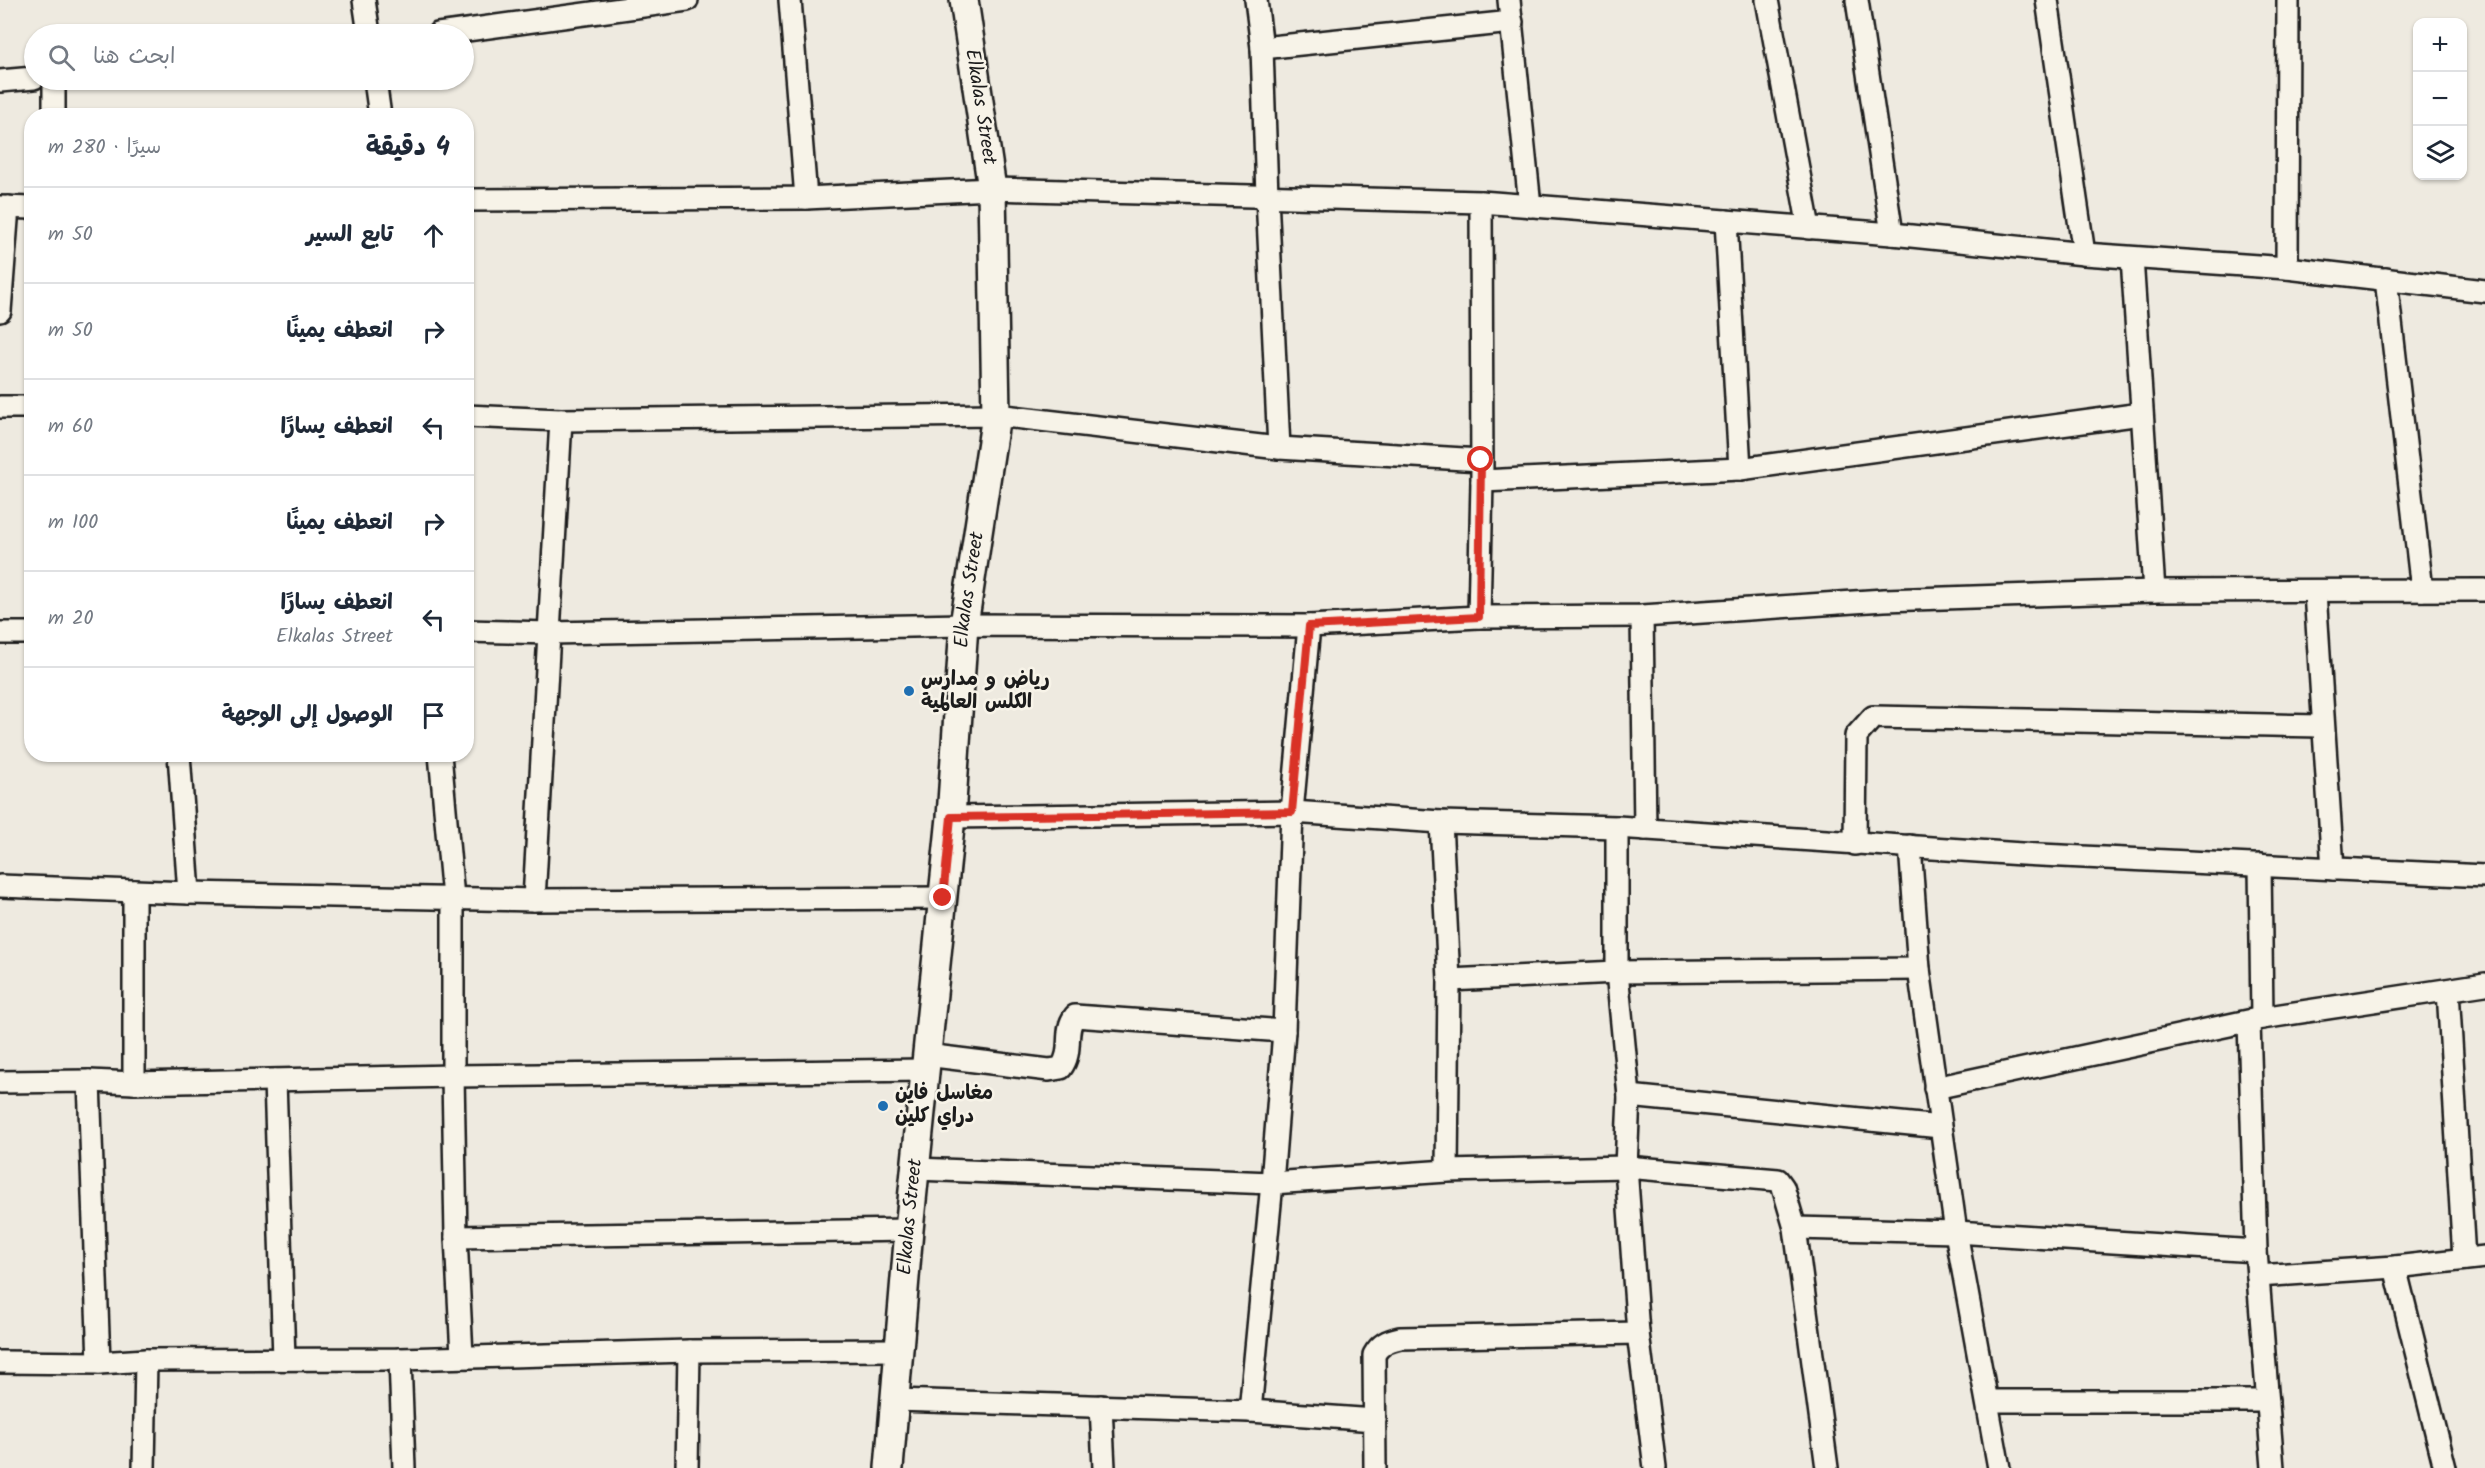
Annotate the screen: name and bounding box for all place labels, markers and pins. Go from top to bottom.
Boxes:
place label: رياض و مدارس الكلس العالمية [921,664,1050,719]
marker: رياض و مدارس الكلس العالمية [902,684,916,698]
place label: مغاسل فاين دراي كلين [895,1078,993,1133]
marker: مغاسل فاين دراي كلين [876,1099,890,1113]

